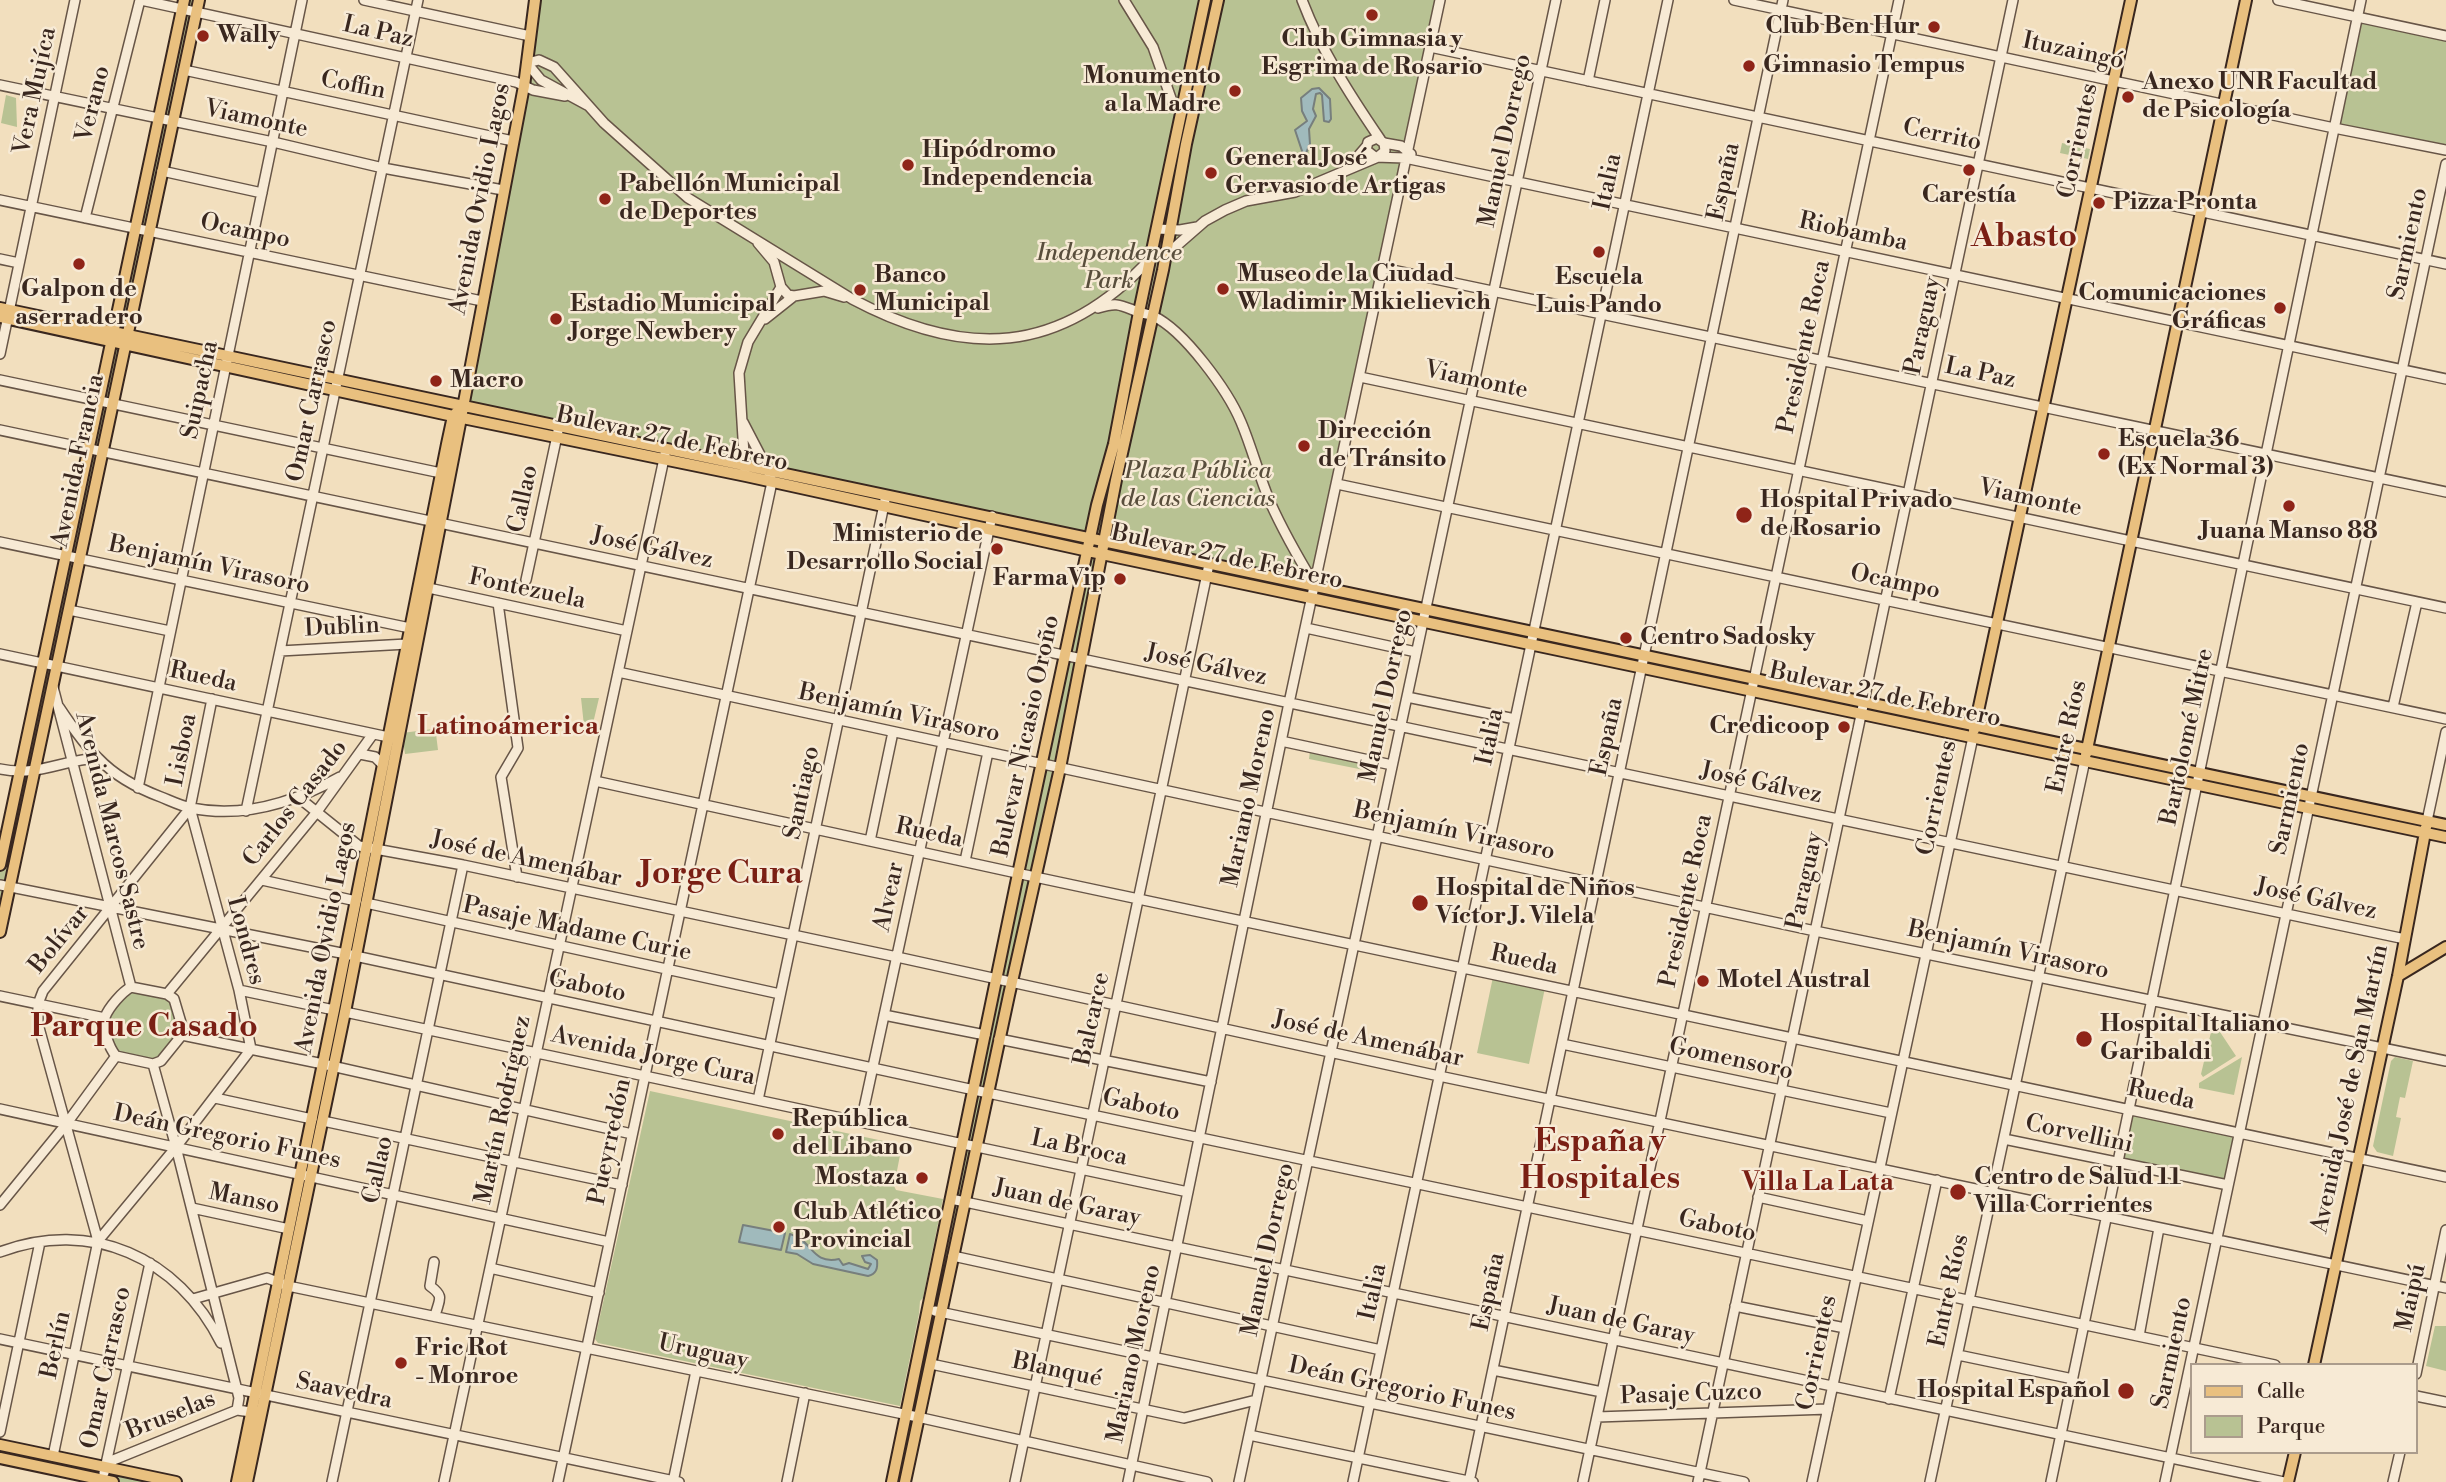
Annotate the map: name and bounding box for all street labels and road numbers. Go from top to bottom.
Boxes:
street label: La Paz [340,11,416,55]
street label: Vera Mujíca [8,25,64,157]
street label: Ituzaingó [2020,27,2126,77]
street label: Manuel Dorrego [1474,52,1538,230]
street label: Verano [71,63,117,145]
street label: Coffin [318,66,388,106]
street label: Avenida Ovidio Lagos [444,81,518,317]
street label: Corrientes [2053,81,2105,201]
street label: Viamonte [202,95,310,145]
street label: Cerrito [1900,114,1984,158]
street label: España [1703,140,1747,224]
street label: Italia [1589,151,1629,213]
street label: Sarmiento [2383,185,2435,303]
street label: Riobamba [1796,207,1910,259]
street label: Ocampo [197,208,293,256]
street label: Presidente Roca [1773,258,1837,436]
street label: Paraguay [1900,274,1948,378]
street label: Omar Carrasco [282,317,344,485]
street label: Suipacha [177,338,225,442]
street label: La Paz [1942,352,2018,396]
street label: Viamonte [1422,356,1530,406]
street label: Avenida Francia [47,372,111,550]
street label: Bulevar 27 de Febrero [554,401,790,479]
street label: Callao [503,463,545,535]
street label: Viamonte [1976,474,2084,524]
street label: Bulevar 27 de Febrero [1109,519,1345,597]
street label: José Gálvez [589,522,715,576]
street label: Benjamín Virasoro [106,531,312,601]
street label: Ocampo [1847,559,1943,607]
street label: Fontezuela [466,564,588,616]
street label: Manuel Dorrego [1355,607,1419,785]
street label: Dublin [304,612,380,644]
street label: Bulevar Nicasio Oroño [987,613,1067,859]
street label: José Gálvez [1143,639,1269,693]
street label: Bartolomé Mitre [2155,646,2221,828]
street label: Rueda [167,657,239,699]
street label: Bulevar 27 de Febrero [1767,657,2003,735]
street label: Entre Ríos [2042,678,2094,796]
street label: Benjamín Virasoro [796,679,1002,749]
street label: España [1586,695,1630,779]
street label: Mariano Moreno [1217,706,1283,890]
street label: Italia [1471,706,1511,768]
street label: Avenida Marcos Sastre [68,709,154,953]
street label: Lisboa [162,711,204,789]
street label: Carlos Casado [238,735,354,873]
street label: Corrientes [1912,738,1964,858]
street label: Sarmiento [2265,740,2317,858]
street label: Santiago [779,744,827,842]
street label: José Gálvez [1698,757,1824,811]
street label: Benjamín Virasoro [1351,797,1557,867]
street label: Presidente Roca [1655,812,1719,990]
street label: Rueda [893,813,965,855]
street label: Avenida Ovidio Lagos [290,820,364,1056]
street label: José de Amenábar [428,826,624,894]
street label: Paraguay [1782,829,1830,933]
street label: Alvear [869,860,911,934]
street label: José Gálvez [2253,873,2379,927]
street label: Pasaje Madame Curie [460,892,694,968]
street label: Londres [219,894,271,988]
street label: Bolívar [24,900,96,980]
street label: Benjamín Virasoro [1905,916,2111,986]
street label: Rueda [1488,940,1560,982]
street label: Avenida José de San Martín [2306,942,2396,1236]
street label: Gaboto [546,965,628,1009]
street label: Balcarce [1069,970,1117,1068]
street label: José de Amenábar [1270,1006,1466,1074]
street label: Martín Rodríguez [470,1013,538,1207]
street label: Avenida Jorge Cura [548,1021,758,1093]
street label: Gomensoro [1666,1033,1796,1087]
street label: Rueda [2125,1075,2197,1117]
street label: Pueyrredón [584,1076,638,1208]
street label: Gaboto [1100,1084,1182,1128]
street label: Deán Gregorio Funes [111,1100,343,1176]
street label: Corvellini [2023,1110,2135,1160]
street label: La Broca [1028,1125,1130,1173]
street label: Callao [358,1134,400,1206]
street label: Manuel Dorrego [1237,1161,1301,1339]
street label: Juan de Garay [991,1174,1143,1234]
street label: Manso [206,1178,282,1222]
street label: Gaboto [1676,1205,1758,1249]
street label: Entre Ríos [1924,1232,1976,1350]
street label: España [1468,1250,1512,1334]
street label: Italia [1354,1261,1394,1323]
street label: Maipú [2391,1261,2433,1335]
street label: Mariano Moreno [1102,1262,1168,1446]
street label: Omar Carrasco [76,1284,138,1452]
street label: Juan de Garay [1545,1292,1697,1352]
street label: Corrientes [1792,1293,1844,1413]
street label: Sarmiento [2147,1294,2199,1412]
street label: Berlín [36,1309,78,1381]
street label: Uruguay [655,1329,751,1377]
street label: Blanqué [1009,1347,1105,1395]
street label: Deán Gregorio Funes [1286,1352,1518,1428]
street label: Saavedra [293,1368,395,1416]
street label: Pasaje Cuzco [1620,1378,1762,1412]
street label: Bruselas [122,1385,220,1447]

